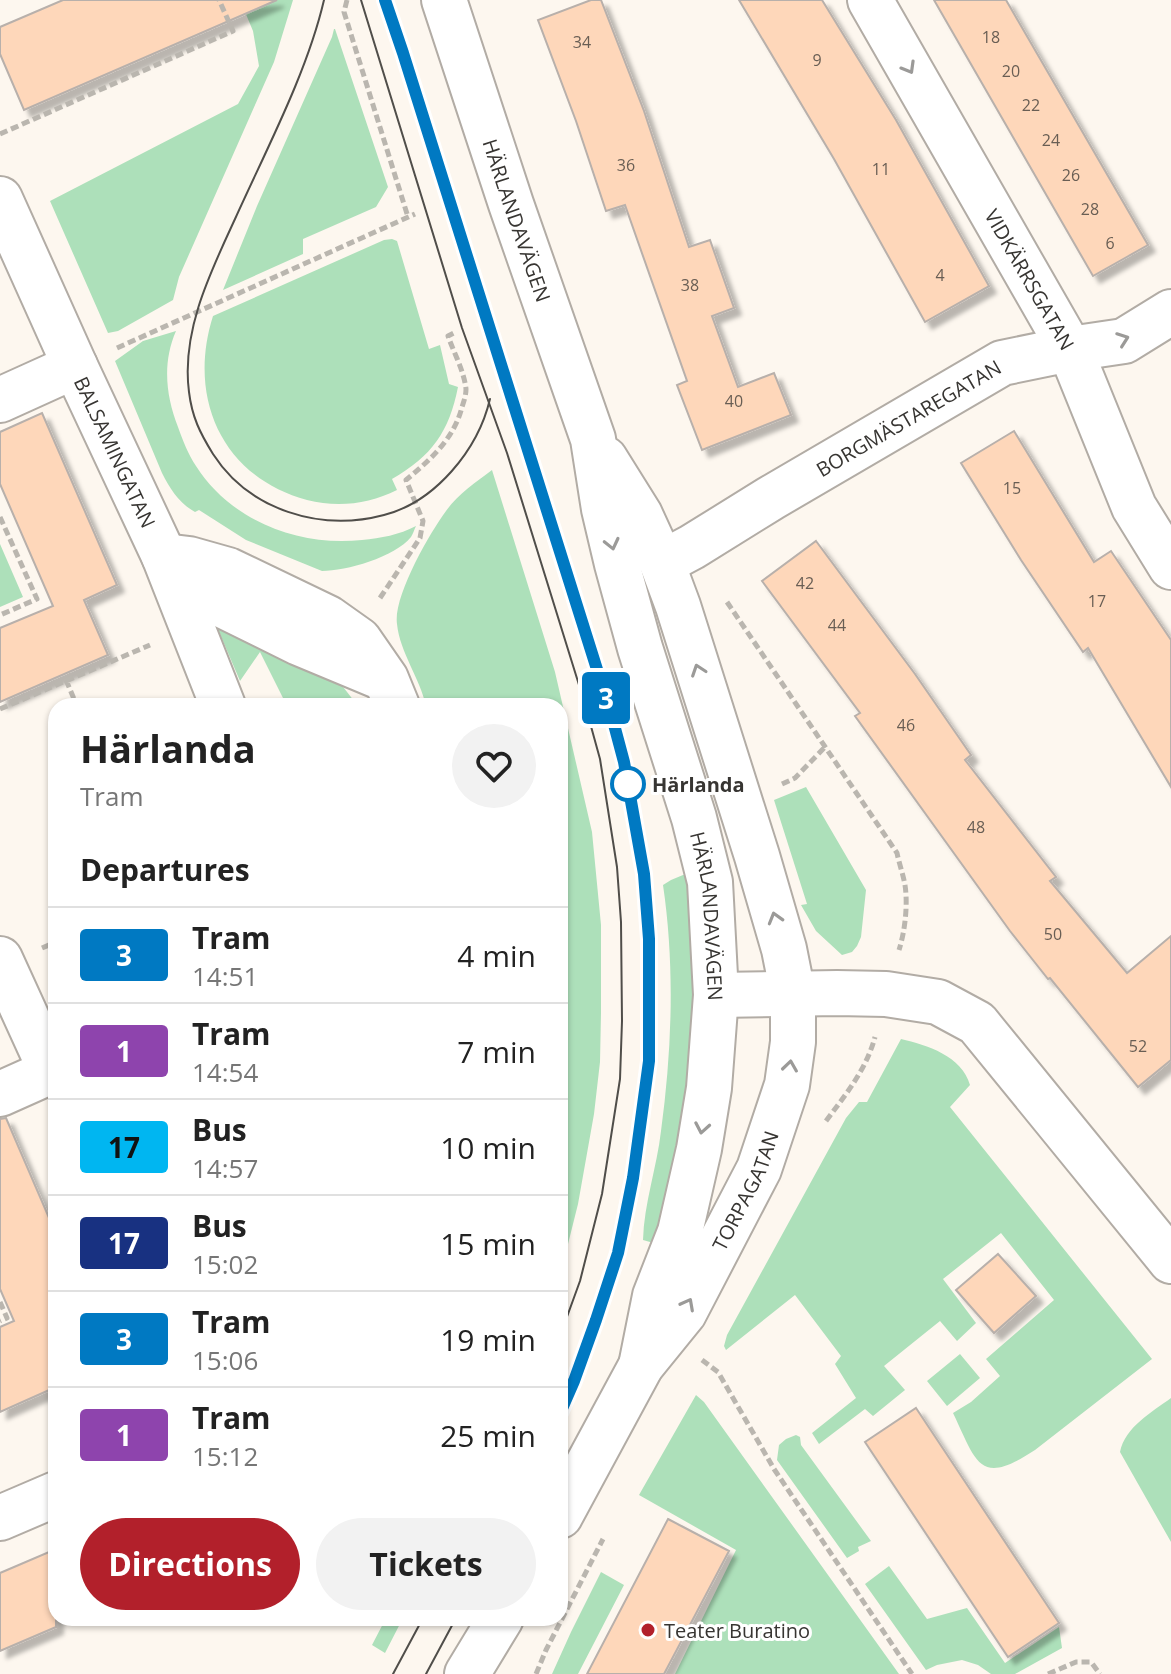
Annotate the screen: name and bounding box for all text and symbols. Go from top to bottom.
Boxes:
house number: 18 [982,26,1000,48]
house number: 34 [573,31,591,53]
house number: 9 [812,49,822,71]
one-way arrow [899,59,915,74]
house number: 20 [1002,60,1020,82]
house number: 22 [1022,94,1040,116]
house number: 24 [1042,129,1060,151]
street label: HÄRLANDAVÄGEN [477,135,558,305]
house number: 36 [617,154,635,176]
house number: 11 [872,158,890,180]
house number: 26 [1062,164,1080,186]
house number: 28 [1081,198,1099,220]
street label: VIDKÄRRSGATAN [979,204,1081,355]
house number: 6 [1105,232,1115,254]
house number: 4 [935,264,945,286]
house number: 38 [681,274,699,296]
one-way arrow [1116,332,1130,348]
street label: BORGMÄSTAREGATAN [811,353,1006,482]
street label: BALSAMINGATAN [68,372,162,532]
house number: 40 [725,390,743,412]
house number: 15 [1003,477,1021,499]
one-way arrow [603,536,620,550]
house number: 42 [796,572,814,594]
house number: 17 [1088,590,1106,612]
house number: 44 [828,614,846,636]
one-way arrow [691,664,707,678]
line badge: 3 [580,672,632,724]
text: 3 [598,679,614,717]
house number: 46 [897,714,915,736]
text: Härlanda [80,722,256,774]
button: heart [452,724,536,808]
marker: Härlanda [611,767,645,801]
place label: Härlanda [652,771,745,798]
text: Tram [80,778,143,814]
house number: 48 [967,816,985,838]
street label: HÄRLANDAVÄGEN [684,829,730,1001]
text: Departures [80,849,250,890]
one-way arrow [768,912,784,926]
text: Tram [192,917,271,958]
house number: 50 [1044,923,1062,945]
text: 4 min [457,935,536,976]
text: 3 [116,936,132,974]
text: 14:51 [192,958,258,994]
text: Tram [192,1013,271,1054]
text: 7 min [457,1031,536,1072]
text: 1 [116,1032,132,1070]
house number: 52 [1129,1035,1147,1057]
text: 14:54 [192,1054,258,1090]
one-way arrow [781,1059,798,1073]
text: Bus [192,1109,247,1150]
one-way arrow [695,1121,712,1135]
text: 10 min [440,1127,536,1168]
street label: TORPAGATAN [706,1127,784,1255]
text: 17 [108,1128,140,1166]
text: 14:57 [192,1150,258,1186]
text: Bus [192,1205,247,1246]
text: 15 min [440,1223,536,1264]
text: 17 [108,1224,140,1262]
text: 15:02 [192,1246,258,1282]
one-way arrow [678,1298,694,1313]
text: Tram [192,1301,271,1342]
text: 19 min [440,1319,536,1360]
text: 3 [116,1320,132,1358]
text: 15:06 [192,1342,258,1378]
text: Tram [192,1397,271,1438]
text: 25 min [440,1415,536,1456]
text: 1 [116,1416,132,1454]
text: 15:12 [192,1438,258,1474]
button: Directions [80,1518,300,1610]
button: Tickets [316,1518,536,1610]
place label: Teater Buratino [664,1617,810,1644]
marker: Teater Buratino [639,1621,657,1639]

